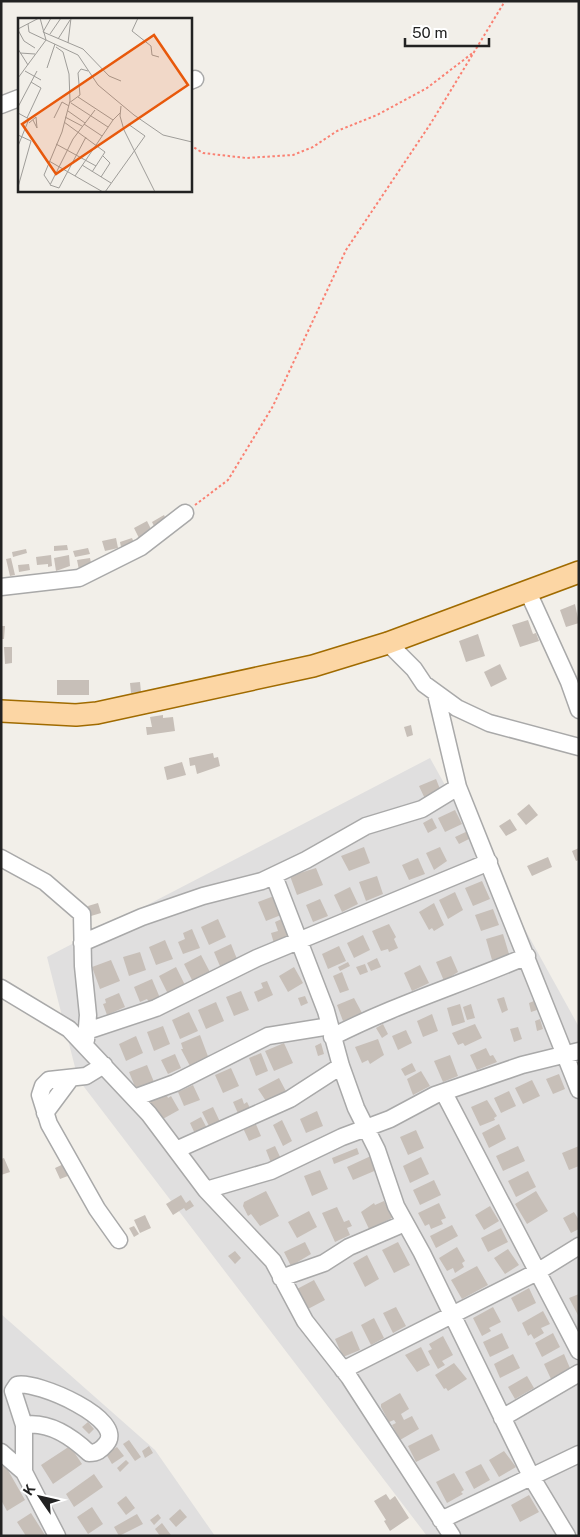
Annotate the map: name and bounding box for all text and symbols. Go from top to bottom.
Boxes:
scale bar [405,15,489,47]
inset map [18,18,191,191]
text: 50 m [412,24,447,41]
north arrow [15,1472,65,1522]
text: K [20,1481,39,1498]

